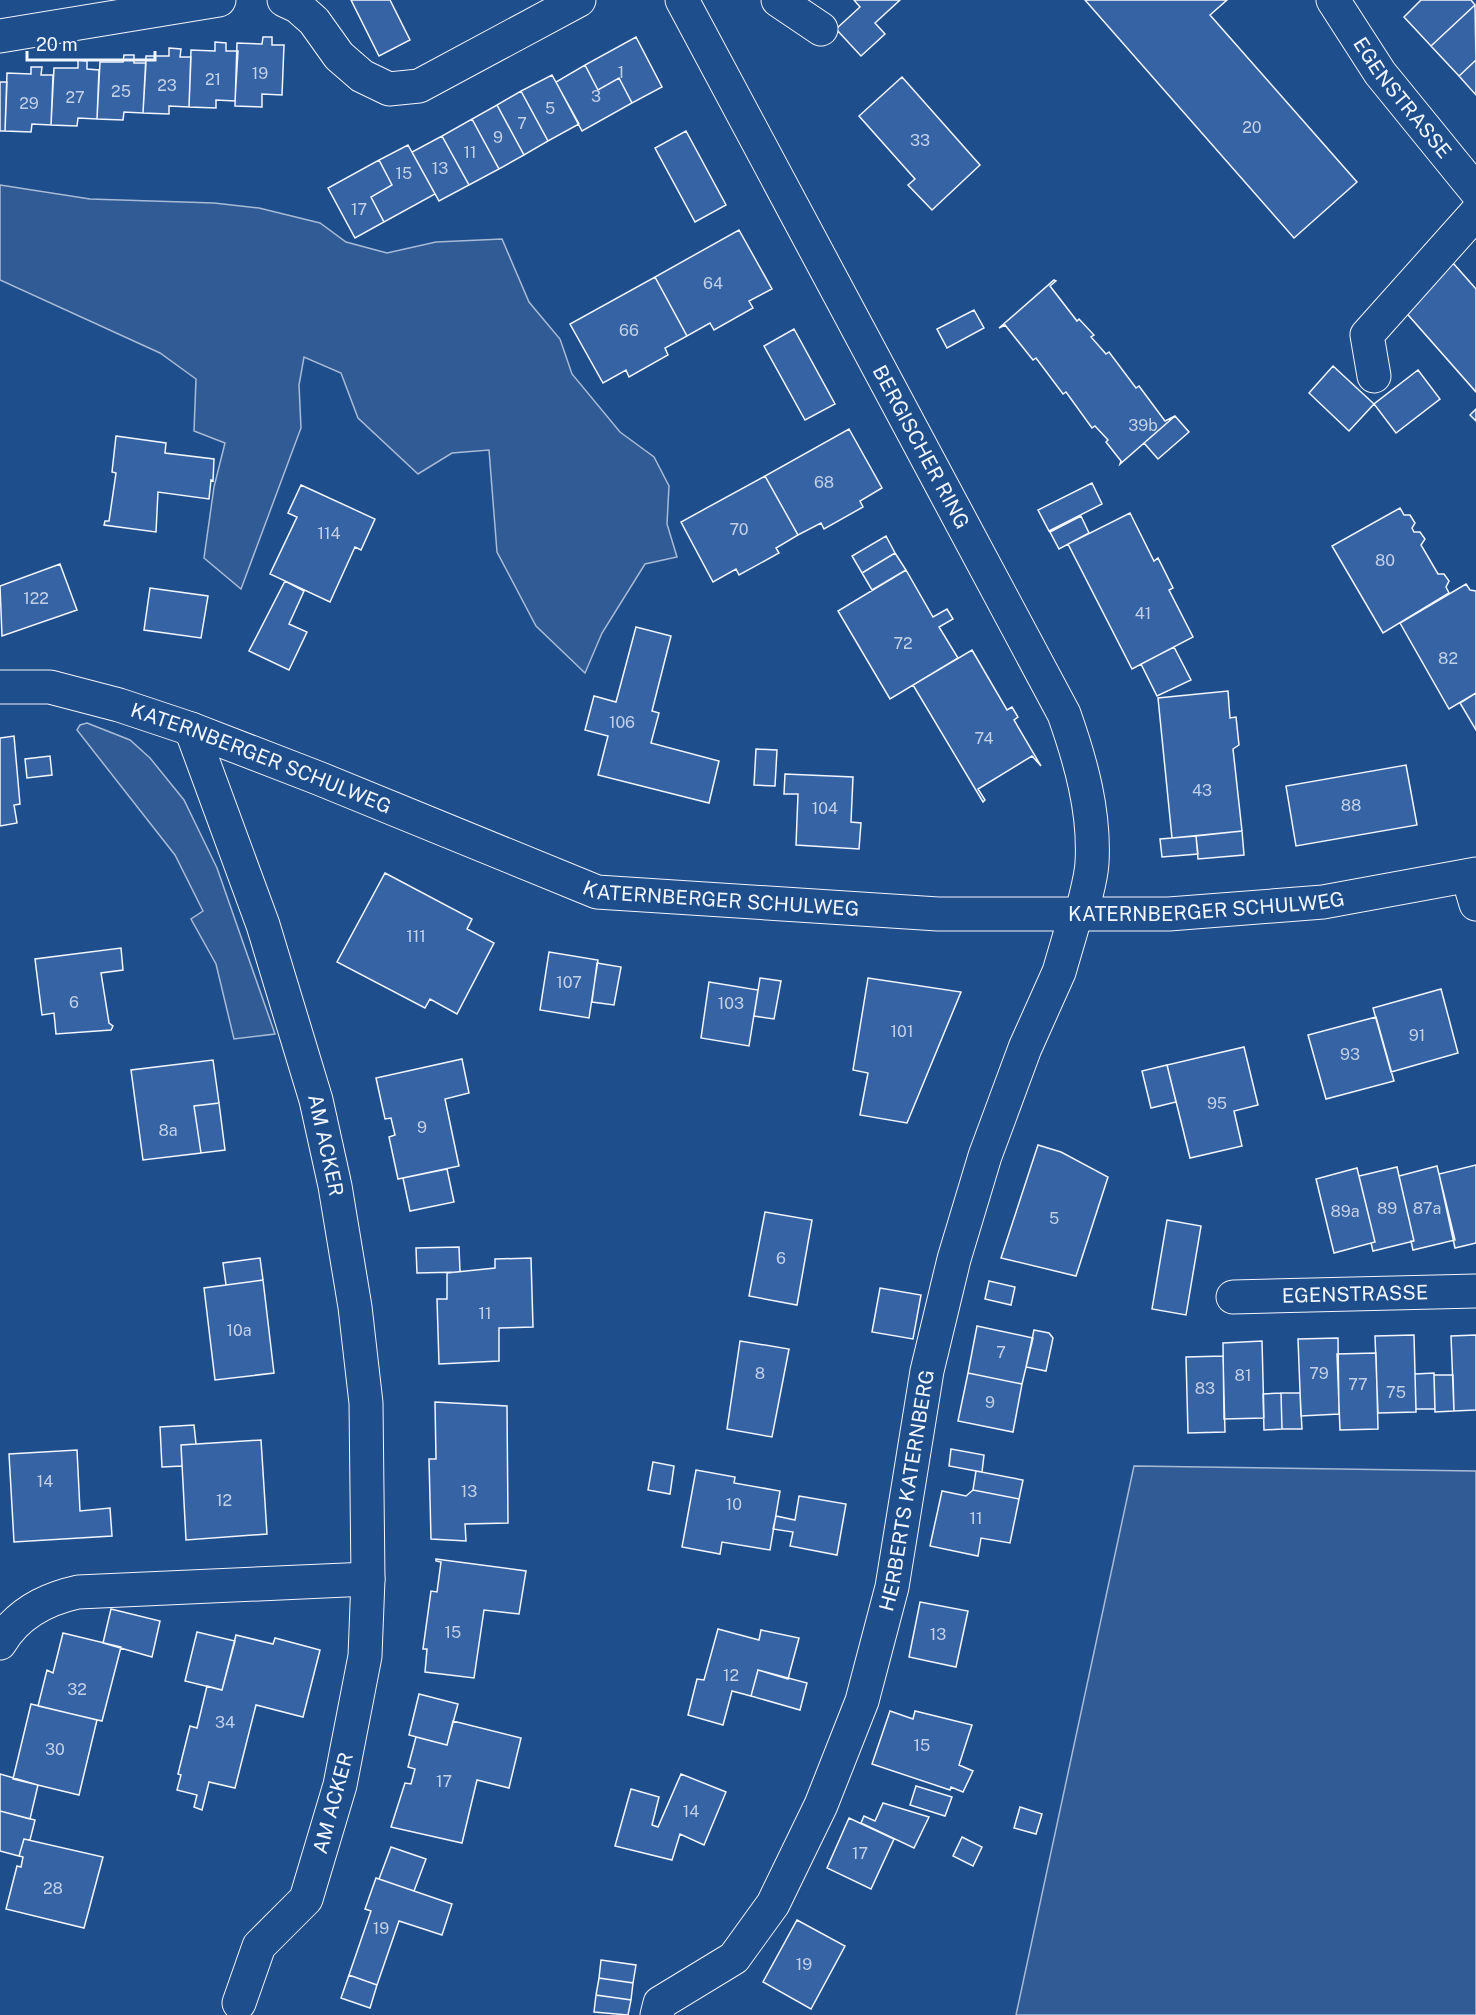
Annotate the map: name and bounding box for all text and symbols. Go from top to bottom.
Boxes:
scale bar [27,24,154,62]
street label: EGENSTRASSE [1348,33,1456,163]
text: 20 m [36,34,78,55]
house number: 1 [618,63,624,82]
house number: 19 [252,64,268,83]
house number: 21 [205,70,221,89]
house number: 23 [157,76,177,95]
house number: 25 [111,82,131,101]
house number: 3 [591,87,601,106]
house number: 27 [65,88,85,107]
house number: 29 [19,94,39,113]
house number: 5 [545,99,555,118]
house number: 7 [517,114,527,133]
house number: 20 [1242,118,1262,137]
house number: 9 [493,128,503,147]
house number: 33 [910,131,930,150]
house number: 11 [463,143,477,162]
house number: 13 [432,159,448,178]
house number: 15 [396,164,412,183]
house number: 17 [351,200,367,219]
house number: 64 [703,274,723,293]
house number: 66 [619,321,639,340]
street label: BERGISCHER RING [868,361,975,533]
house number: 39b [1128,416,1158,435]
house number: 68 [814,473,834,492]
house number: 70 [729,520,749,539]
house number: 114 [317,524,341,543]
house number: 80 [1375,551,1395,570]
house number: 122 [23,589,49,608]
house number: 41 [1135,604,1151,623]
house number: 72 [893,634,913,653]
house number: 82 [1438,649,1458,668]
street label: KATERNBERGER SCHULWEG [128,698,395,819]
house number: 106 [609,713,635,732]
house number: 74 [974,729,994,748]
house number: 43 [1192,781,1212,800]
house number: 88 [1341,796,1361,815]
house number: 104 [812,799,838,818]
street label: KATERNBERGER SCHULWEG [579,876,860,921]
street label: KATERNBERGER SCHULWEG [1068,886,1346,926]
house number: 111 [406,927,426,946]
house number: 107 [556,973,582,992]
house number: 6 [69,993,79,1012]
house number: 103 [718,994,744,1013]
house number: 101 [891,1022,913,1041]
house number: 91 [1409,1026,1425,1045]
house number: 93 [1340,1045,1360,1064]
street label: AM ACKER [303,1092,348,1198]
house number: 95 [1207,1094,1227,1113]
house number: 9 [417,1118,427,1137]
house number: 8a [158,1121,178,1140]
house number: 89 [1377,1199,1397,1218]
house number: 87a [1413,1199,1441,1218]
house number: 89a [1330,1202,1360,1221]
house number: 5 [1049,1209,1059,1228]
house number: 6 [776,1249,786,1268]
street label: EGENSTRASSE [1281,1280,1428,1308]
house number: 11 [478,1304,492,1323]
house number: 10a [226,1321,252,1340]
house number: 7 [996,1343,1006,1362]
house number: 8 [755,1364,765,1383]
house number: 79 [1309,1364,1329,1383]
house number: 81 [1235,1366,1251,1385]
street label: HERBERTS KATERNBERG [874,1368,939,1614]
house number: 77 [1348,1375,1368,1394]
house number: 83 [1195,1379,1215,1398]
house number: 75 [1386,1383,1406,1402]
house number: 9 [985,1393,995,1412]
house number: 14 [37,1472,53,1491]
house number: 13 [461,1482,477,1501]
house number: 12 [216,1491,232,1510]
house number: 10 [726,1495,742,1514]
house number: 11 [969,1509,983,1528]
house number: 15 [445,1623,461,1642]
house number: 13 [930,1625,946,1644]
house number: 12 [723,1666,739,1685]
house number: 32 [67,1680,87,1699]
house number: 34 [215,1713,235,1732]
house number: 15 [914,1736,930,1755]
house number: 30 [45,1740,65,1759]
street label: AM ACKER [308,1750,358,1856]
house number: 17 [436,1772,452,1791]
house number: 14 [683,1802,699,1821]
house number: 17 [852,1844,868,1863]
house number: 28 [43,1879,63,1898]
house number: 19 [373,1919,389,1938]
house number: 19 [796,1955,812,1974]

